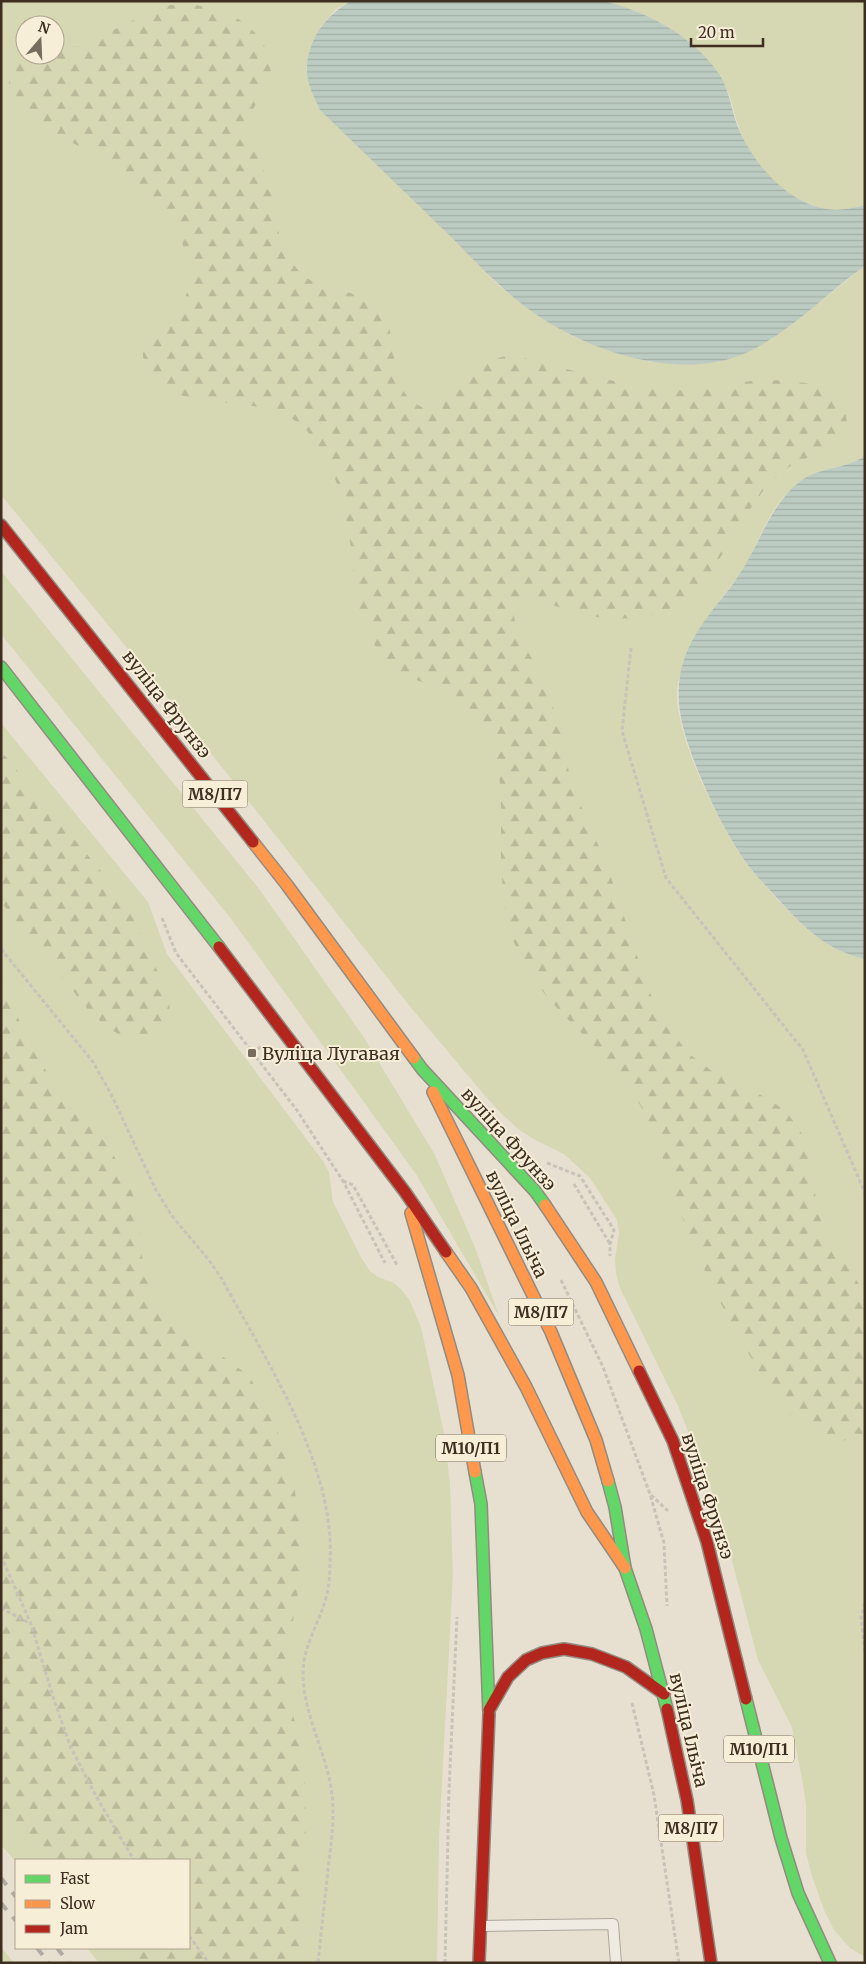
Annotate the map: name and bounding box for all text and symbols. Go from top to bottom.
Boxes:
north arrow [15,15,65,65]
scale bar [691,15,764,47]
text: N [36,17,52,38]
text: 20 m [698,23,735,42]
street label: вуліца Фрунзэ [118,645,216,763]
road number: М8/П7 [182,781,248,808]
place label: Вуліца Лугавая [262,1042,400,1065]
marker: Вуліца Лугавая [246,1047,258,1059]
street label: вуліца Фрунзэ [457,1083,561,1195]
street label: вуліца Ільіча [481,1166,553,1282]
road number: М8/П7 [508,1298,574,1325]
street label: вуліца Фрунзэ [677,1430,739,1562]
road number: М10/П1 [436,1435,506,1462]
street label: вуліца Ільіча [665,1670,713,1790]
road number: М10/П1 [724,1736,794,1762]
road number: М8/П7 [658,1815,724,1842]
legend [15,1859,190,1949]
text: Fast [60,1869,90,1888]
text: Slow [60,1894,95,1913]
text: Jam [59,1919,88,1938]

